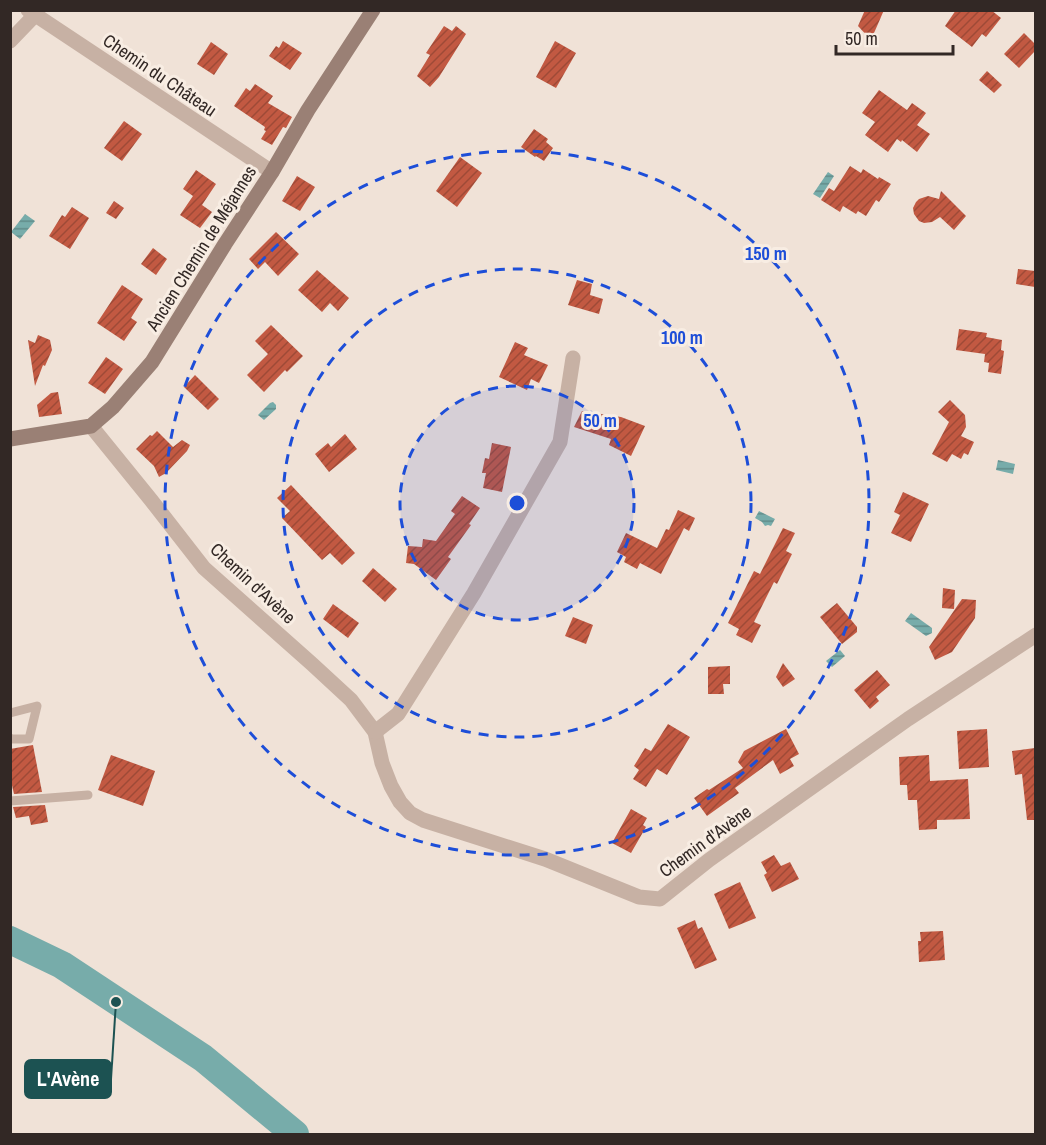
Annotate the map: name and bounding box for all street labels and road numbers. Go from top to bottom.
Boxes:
street label: Chemin du Château [98,28,222,122]
street label: Ancien Chemin de Méjannes [139,161,262,336]
street label: Chemin d'Avène [205,537,301,629]
street label: Chemin d'Avène [654,799,756,883]

